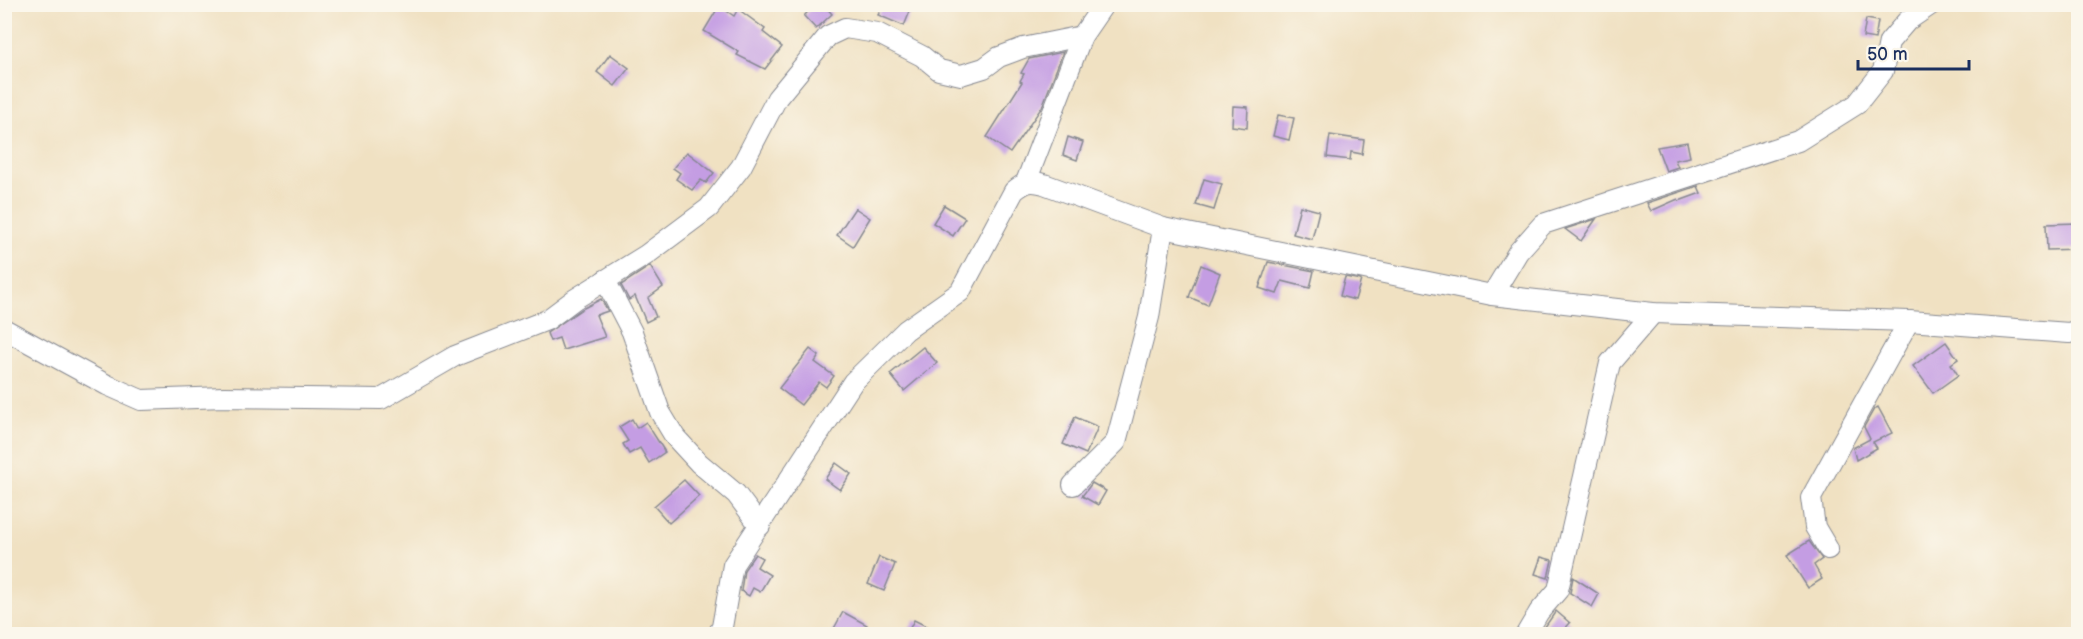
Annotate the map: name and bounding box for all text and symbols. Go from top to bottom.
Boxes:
scale bar [1858,33,1969,71]
text: 50 m [1867,44,1908,65]

